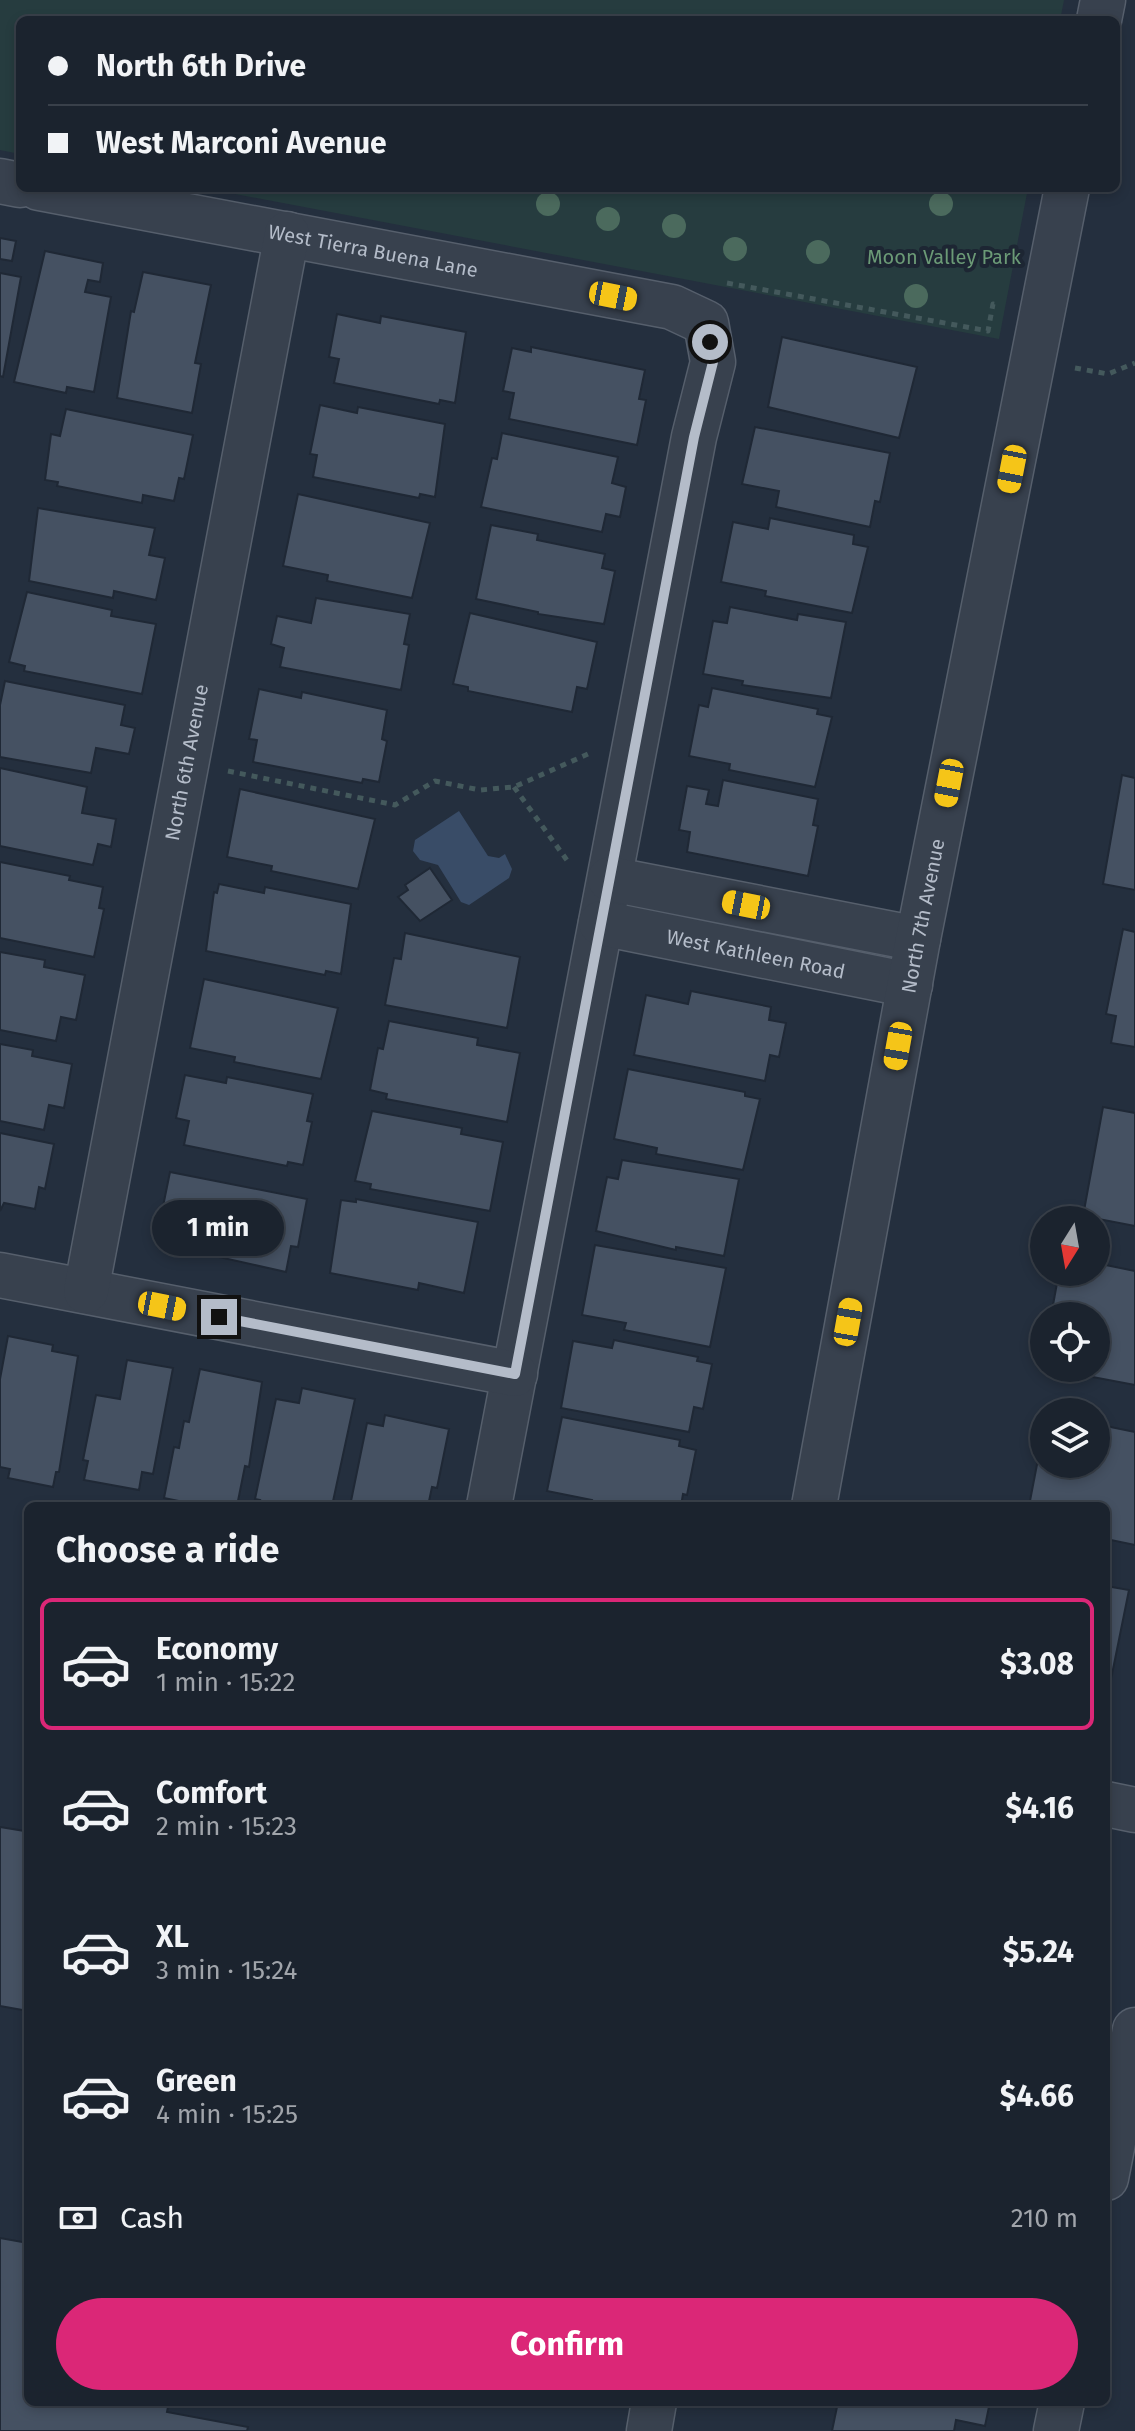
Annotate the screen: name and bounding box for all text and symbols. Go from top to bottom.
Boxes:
text: North 6th Drive [96,48,306,84]
text: West Marconi Avenue [96,125,387,161]
street label: West Tierra Buena Lane [266,219,480,282]
park label: Moon Valley Park [867,245,1022,269]
car [587,280,639,312]
route start [692,324,728,360]
car [996,443,1028,495]
street label: North 6th Avenue [160,682,213,843]
car [933,757,965,809]
street label: North 7th Avenue [896,837,950,995]
car [720,889,772,921]
street label: West Kathleen Road [665,924,847,984]
car [882,1020,914,1072]
callout: 1 min [153,1201,285,1257]
north arrow [1030,1206,1110,1286]
map controls [1030,1206,1110,1478]
text: 1 min [187,1212,249,1243]
car [136,1290,188,1322]
car [832,1296,864,1348]
route end [201,1299,237,1335]
button: locate [1030,1302,1110,1382]
button: layers [1030,1398,1110,1478]
text: Choose a ride [56,1528,279,1572]
icon: car [60,1628,132,1700]
text: Economy [156,1631,278,1667]
text: $3.08 [1000,1646,1074,1682]
text: 1 min · 15:22 [156,1667,295,1698]
icon: car [60,1772,132,1844]
text: Comfort [156,1775,267,1811]
text: $4.16 [1006,1790,1074,1826]
text: 2 min · 15:23 [156,1811,297,1842]
icon: car [60,1916,132,1988]
text: XL [156,1919,189,1955]
text: $5.24 [1003,1934,1074,1970]
text: 3 min · 15:24 [156,1955,297,1986]
icon: car [60,2060,132,2132]
text: Green [156,2063,237,2099]
text: $4.66 [1000,2078,1074,2114]
text: 4 min · 15:25 [156,2099,298,2130]
icon: cash [56,2196,100,2240]
text: Cash [120,2200,184,2236]
text: 210 m [1011,2203,1078,2234]
button: Confirm [56,2298,1078,2390]

